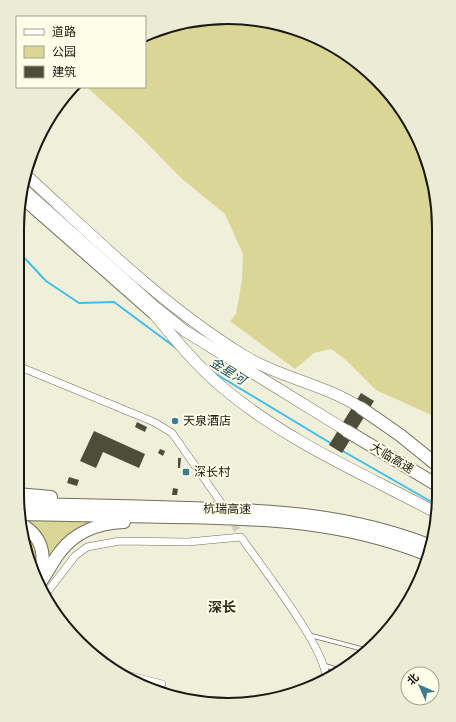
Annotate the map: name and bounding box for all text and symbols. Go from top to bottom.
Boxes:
legend [16,16,146,88]
text: 道路 [52,25,76,39]
text: 公园 [52,45,76,59]
text: 建筑 [52,65,76,79]
water label: 金星河 [207,354,251,389]
place label: 天泉酒店 [183,414,231,428]
marker: 天泉酒店 [170,416,180,426]
street label: 大临高速 [368,440,416,476]
place label: 深长村 [194,465,231,479]
marker: 深长村 [181,467,191,477]
street label: 杭瑞高速 [203,502,251,516]
district label: 深长 [208,599,236,615]
north arrow [400,666,440,706]
text: 北 [405,671,422,688]

